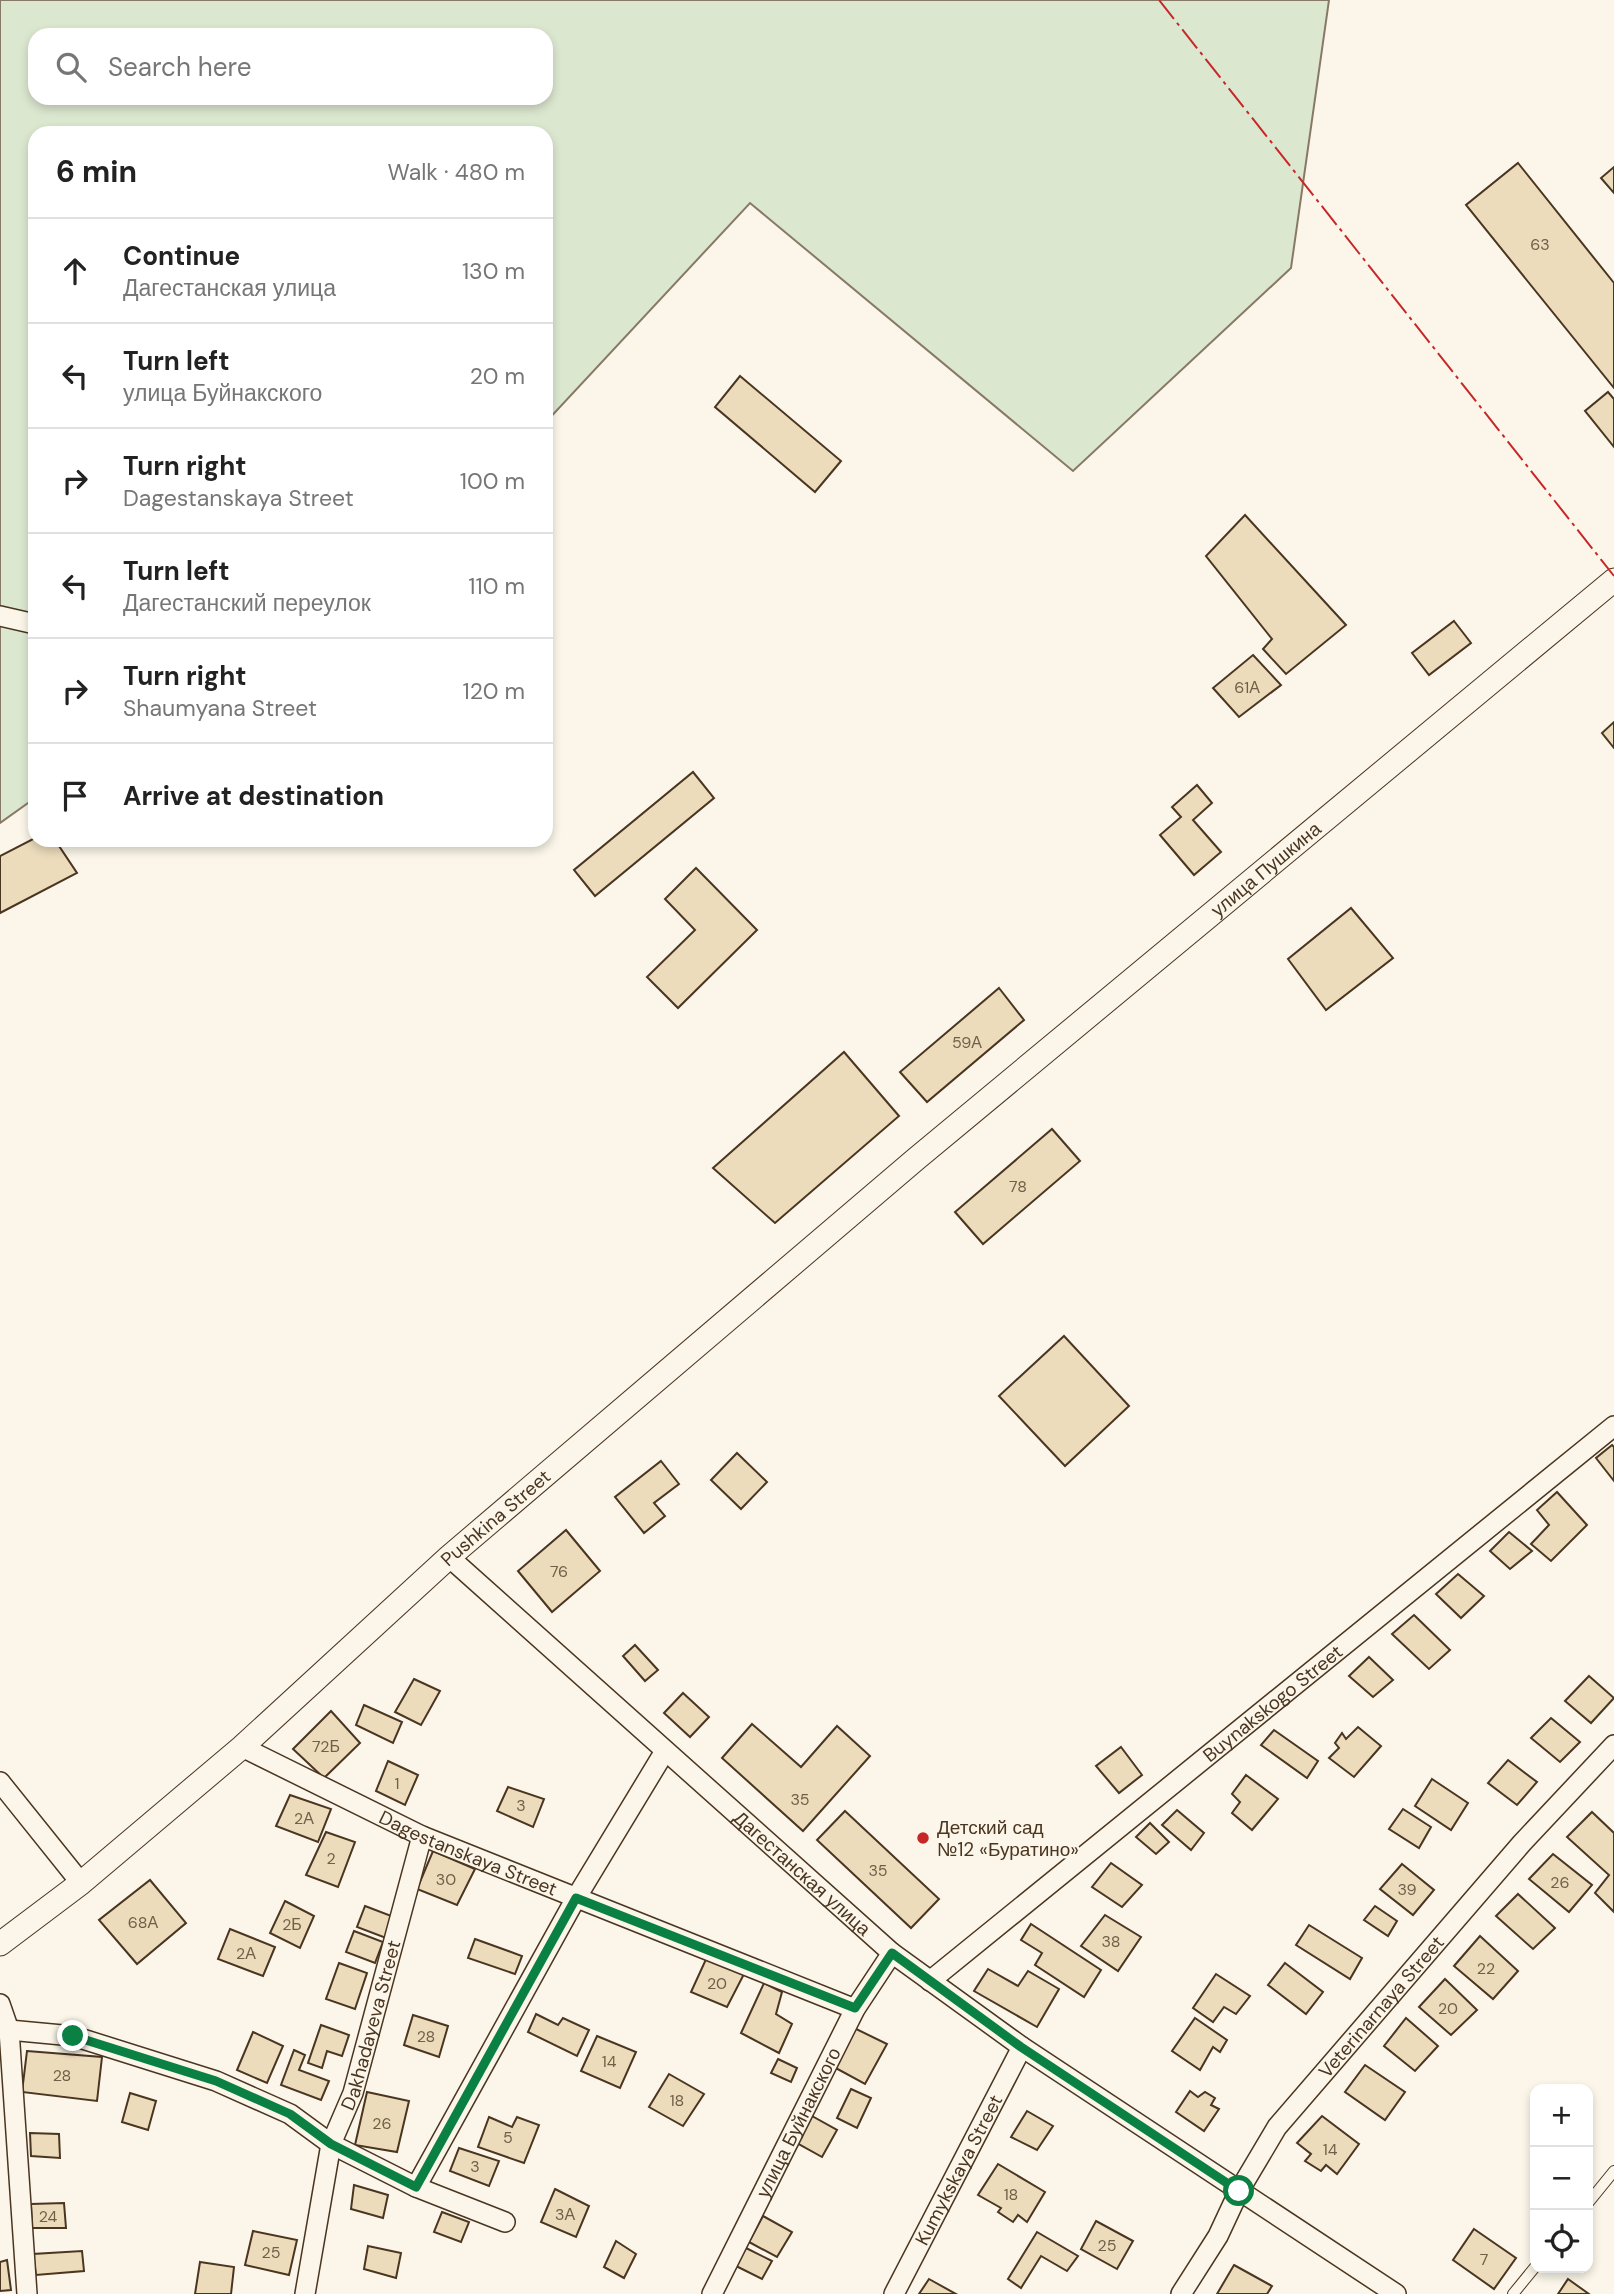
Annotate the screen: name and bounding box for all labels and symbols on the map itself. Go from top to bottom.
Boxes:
house number: 63 [1530,234,1550,255]
house number: 61А [1234,677,1260,698]
street label: улица Пушкина [1206,816,1327,922]
house number: 59А [952,1032,982,1053]
house number: 78 [1009,1176,1027,1197]
street label: Pushkina Street [435,1464,556,1572]
house number: 76 [550,1561,568,1582]
street label: Buynakskogo Street [1198,1639,1348,1768]
house number: 72Б [312,1736,340,1757]
house number: 1 [395,1773,400,1794]
house number: 35 [790,1789,810,1810]
house number: 3 [516,1795,526,1816]
street label: Dagestanskaya Street [375,1805,561,1902]
street label: Дагестанская улица [728,1805,876,1942]
house number: 2А [294,1808,314,1829]
place label: Детский сад №12 «Буратино» [937,1815,1079,1862]
marker: Детский сад №12 «Буратино» [915,1830,931,1846]
house number: 2 [326,1848,336,1869]
house number: 35 [868,1860,888,1881]
house number: 30 [436,1869,456,1890]
house number: 26 [1550,1872,1570,1893]
house number: 39 [1397,1879,1417,1900]
house number: 68А [128,1912,159,1933]
house number: 2Б [282,1914,302,1935]
house number: 38 [1101,1931,1121,1952]
street label: Veterinarnaya Street [1313,1931,1450,2083]
street label: Dakhadayeva Street [335,1937,406,2114]
house number: 2А [236,1943,256,1964]
house number: 22 [1477,1958,1495,1979]
house number: 20 [707,1973,727,1994]
house number: 20 [1438,1998,1458,2019]
route end [57,2020,88,2051]
house number: 28 [417,2026,435,2047]
street label: улица Буйнакского [750,2043,847,2202]
house number: 14 [602,2051,617,2072]
house number: 28 [53,2065,71,2086]
house number: 18 [670,2090,684,2111]
street label: Kumykskaya Street [909,2090,1008,2250]
house number: 26 [372,2113,392,2134]
house number: 5 [503,2127,513,2148]
house number: 14 [1323,2139,1338,2160]
house number: 3 [470,2156,480,2177]
route start [1223,2175,1254,2206]
house number: 18 [1004,2184,1018,2205]
house number: 3А [555,2204,575,2225]
house number: 24 [39,2206,58,2227]
house number: 25 [1098,2235,1116,2256]
house number: 25 [262,2242,280,2263]
house number: 7 [1480,2249,1488,2270]

